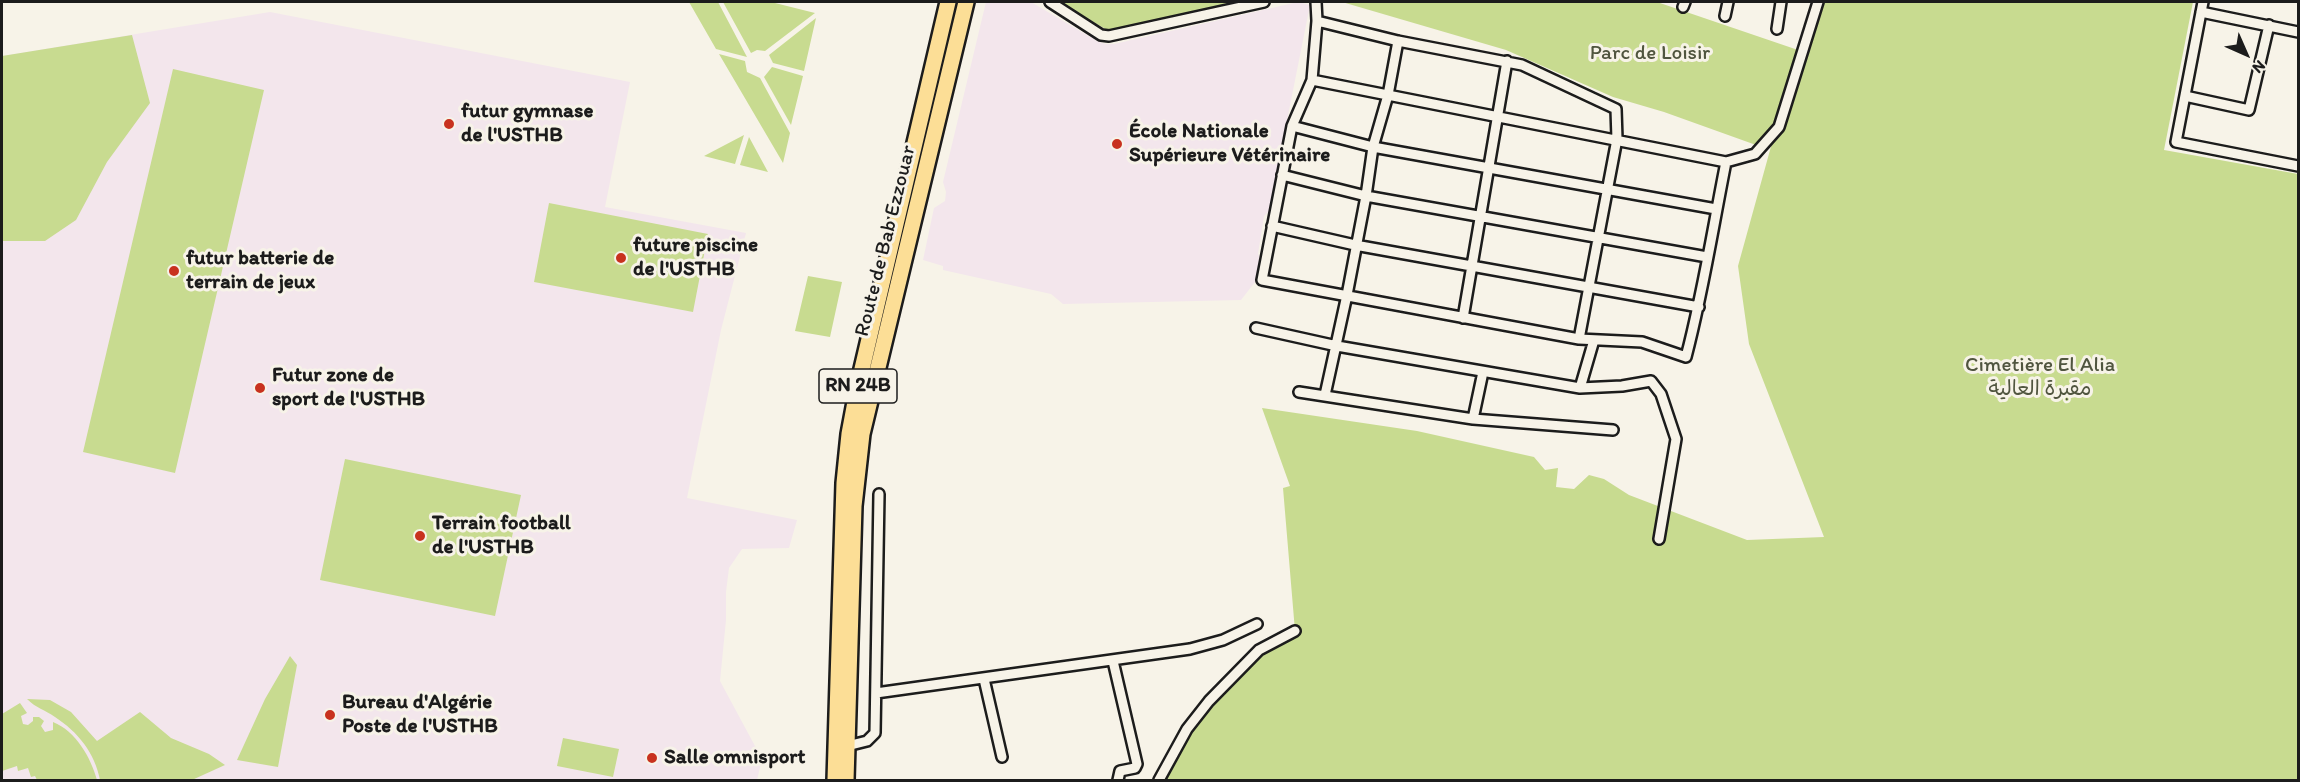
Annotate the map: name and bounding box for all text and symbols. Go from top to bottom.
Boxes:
north arrow [2216,24,2276,84]
park label: Parc de Loisir [1590,41,1710,67]
text: N [2249,57,2270,78]
place label: futur gymnase de l'USTHB [461,99,593,149]
marker: futur gymnase de l'USTHB [442,117,456,131]
place label: École Nationale Supérieure Vétérinaire [1129,119,1330,169]
marker: École Nationale Supérieure Vétérinaire [1110,137,1124,151]
street label: Route de Bab Ezzouar [850,143,922,339]
place label: future piscine de l'USTHB [633,233,758,283]
place label: futur batterie de terrain de jeux [186,246,334,296]
marker: future piscine de l'USTHB [614,251,628,265]
marker: futur batterie de terrain de jeux [167,264,181,278]
park label: Cimetière El Alia مقبرة العالية [1965,353,2115,403]
place label: Futur zone de sport de l'USTHB [272,363,425,413]
road number: RN 24B [819,369,897,403]
marker: Futur zone de sport de l'USTHB [253,381,267,395]
place label: Terrain football de l'USTHB [432,511,571,561]
marker: Terrain football de l'USTHB [413,529,427,543]
place label: Bureau d'Algérie Poste de l'USTHB [342,690,498,740]
marker: Bureau d'Algérie Poste de l'USTHB [323,708,337,722]
place label: Salle omnisport [664,745,805,771]
marker: Salle omnisport [645,751,659,765]

